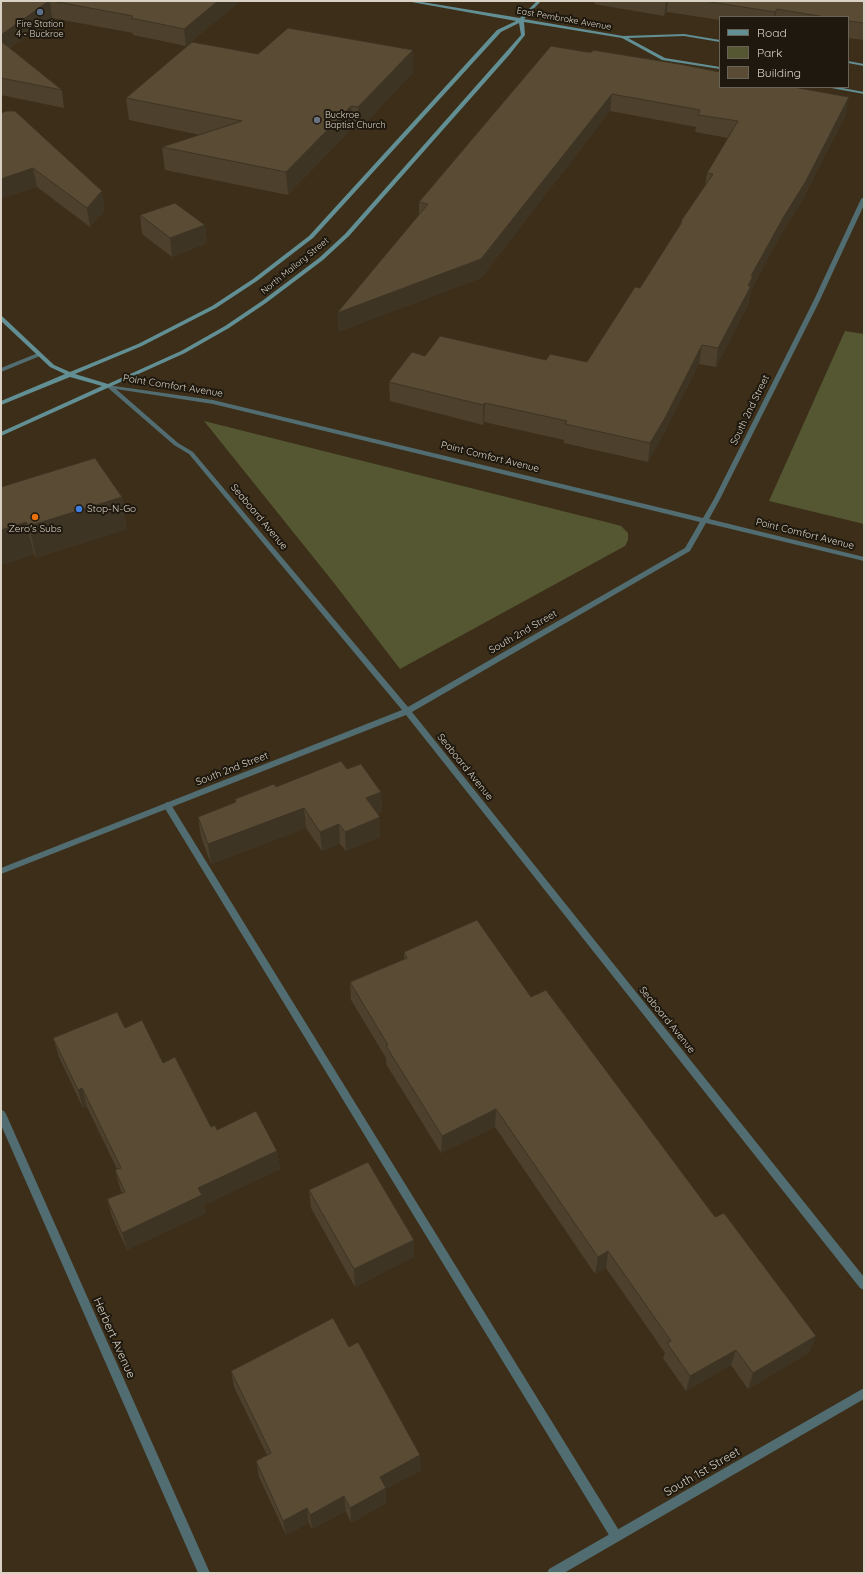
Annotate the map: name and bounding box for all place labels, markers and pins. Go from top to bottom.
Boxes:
marker: Fire Station 4 - Buckroe [35,7,45,17]
place label: Fire Station 4 - Buckroe [16,19,64,40]
place label: Buckroe Baptist Church [325,110,386,131]
marker: Buckroe Baptist Church [312,115,322,125]
place label: Stop-N-Go [87,503,136,515]
marker: Stop-N-Go [74,504,84,514]
marker: Zero's Subs [30,512,40,522]
place label: Zero's Subs [8,523,62,535]

